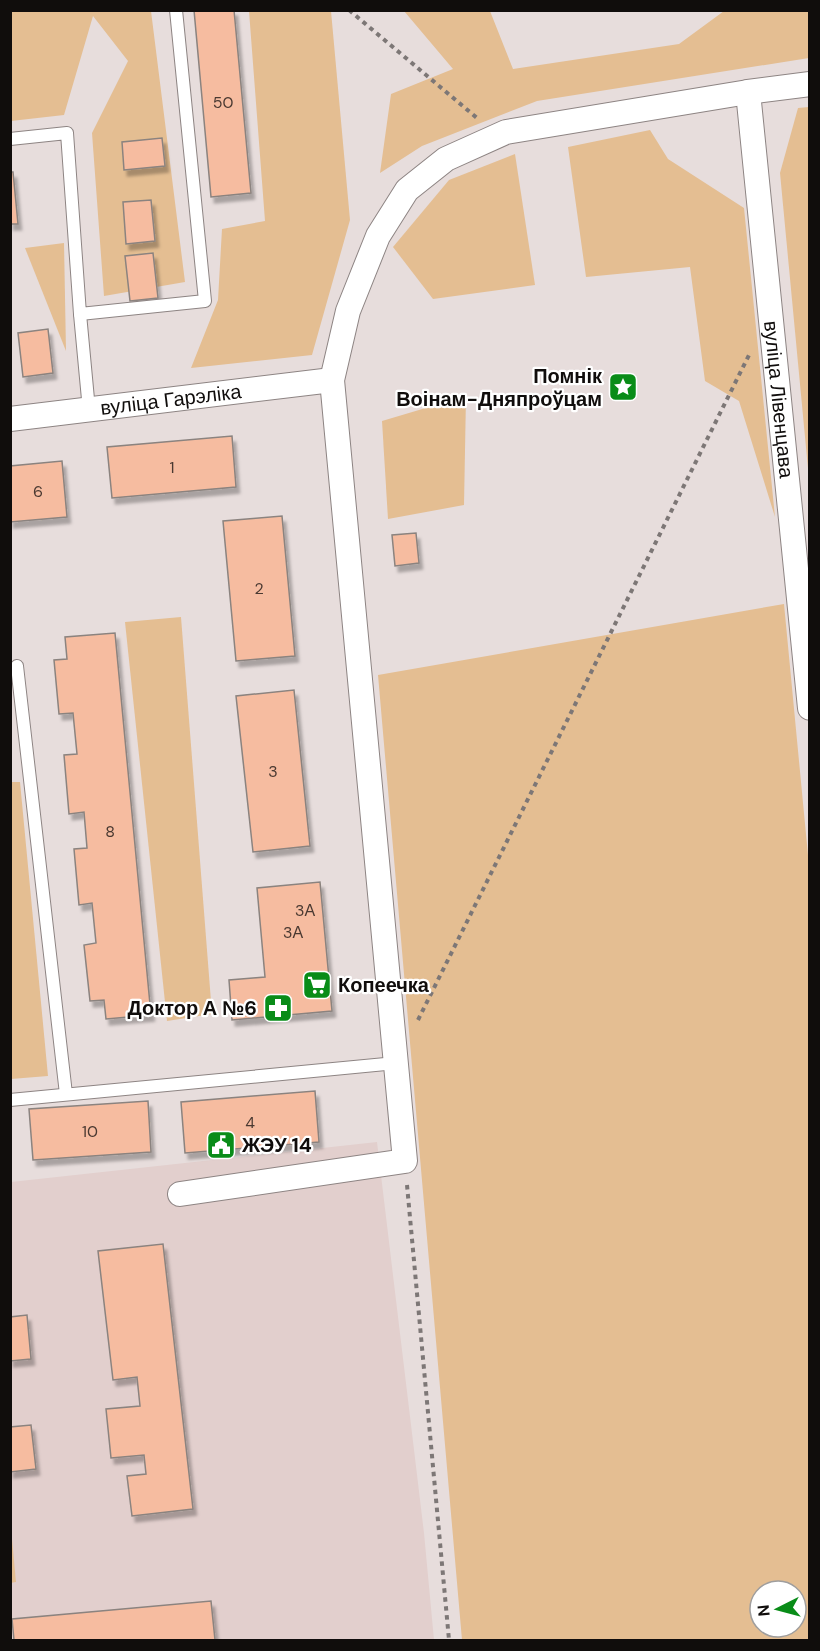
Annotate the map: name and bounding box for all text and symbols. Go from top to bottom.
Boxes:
house number: 50 [213,92,233,113]
street label: вуліца Лівенцава [758,320,800,480]
place label: Помнік Воінам-Дняпроўцам [396,363,603,412]
place icon: Помнік Воінам-Дняпроўцам [607,371,639,403]
street label: вуліца Гарэліка [99,378,244,421]
house number: 1 [170,457,175,478]
house number: 6 [33,481,43,502]
house number: 2 [254,578,264,599]
house number: 3 [268,761,278,782]
house number: 8 [105,821,115,842]
house number: 3А [295,900,315,921]
house number: 3А [283,922,303,943]
supermarket icon: Копеечка [301,969,333,1001]
place label: Копеечка [338,972,430,998]
pharmacy icon: Доктор А №6 [262,992,294,1024]
place label: Доктор А №6 [127,995,257,1021]
house number: 4 [245,1112,255,1133]
house number: 10 [82,1121,98,1142]
public building icon: ЖЭУ 14 [205,1129,237,1161]
place label: ЖЭУ 14 [241,1132,312,1158]
north arrow [748,1579,808,1639]
text: N [753,1604,775,1617]

